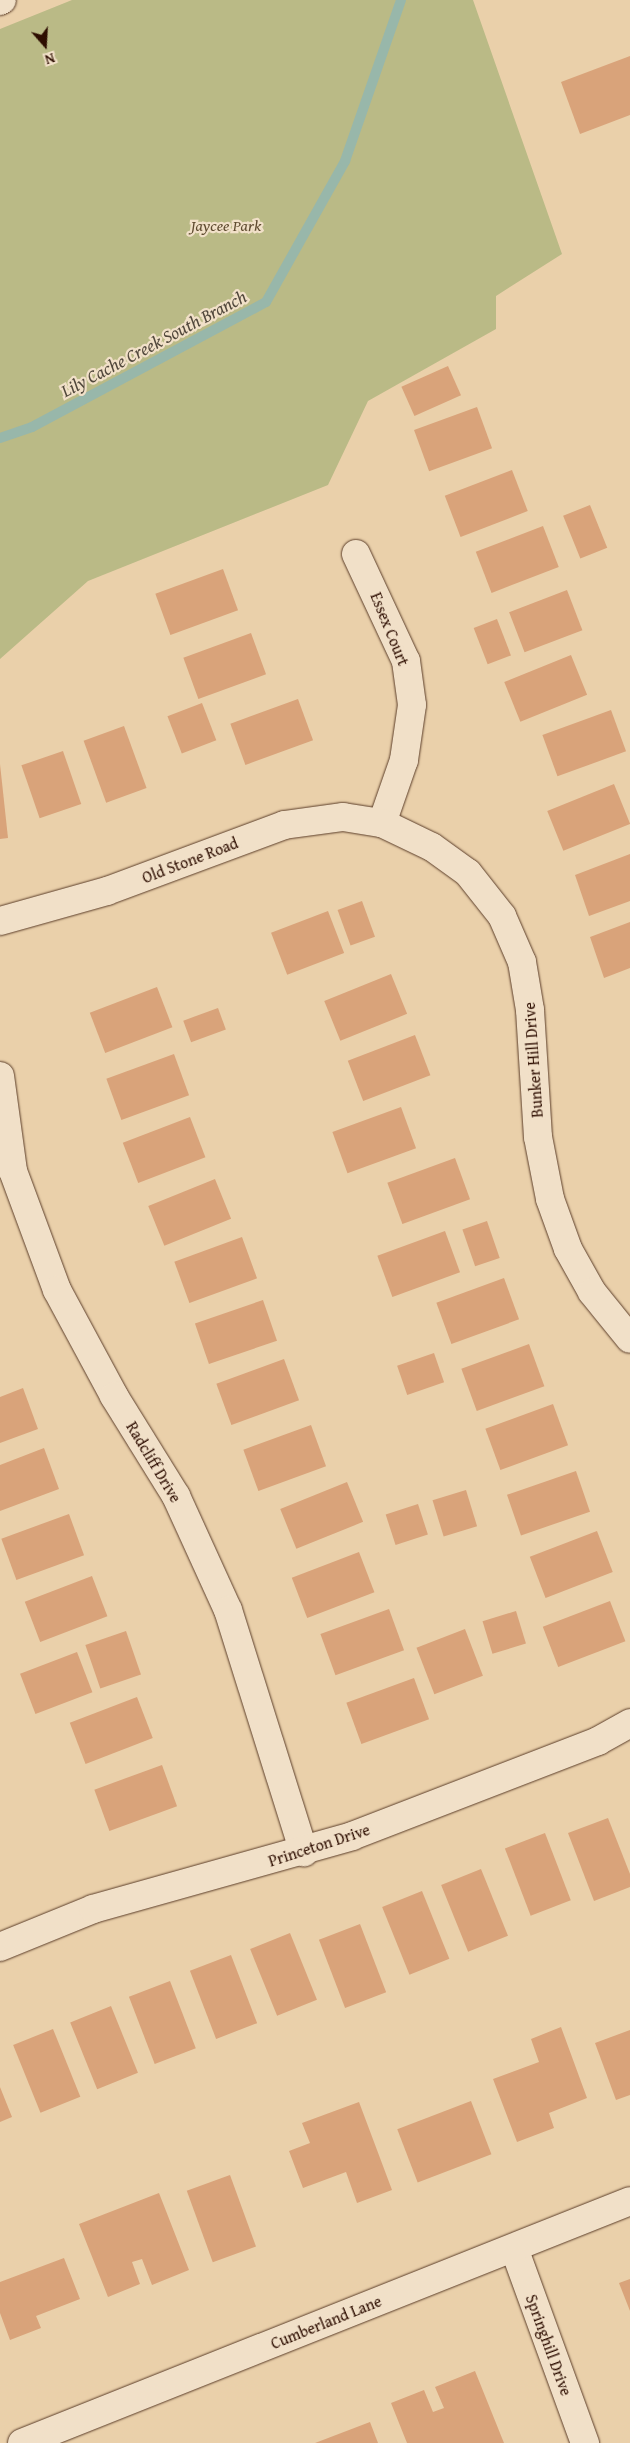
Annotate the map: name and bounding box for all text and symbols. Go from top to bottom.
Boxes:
north arrow [20,20,70,70]
text: N [42,48,58,70]
park label: Jaycee Park [191,215,261,235]
water label: Lily Cache Creek South Branch [58,286,250,402]
street label: Essex Court [367,589,413,669]
street label: Old Stone Road [139,833,241,887]
street label: Bunker Hill Drive [519,1002,547,1118]
street label: Radcliff Drive [122,1418,186,1506]
street label: Princeton Drive [266,1820,372,1870]
street label: Cumberland Lane [268,2291,384,2353]
street label: Springhill Drive [522,2292,576,2398]

